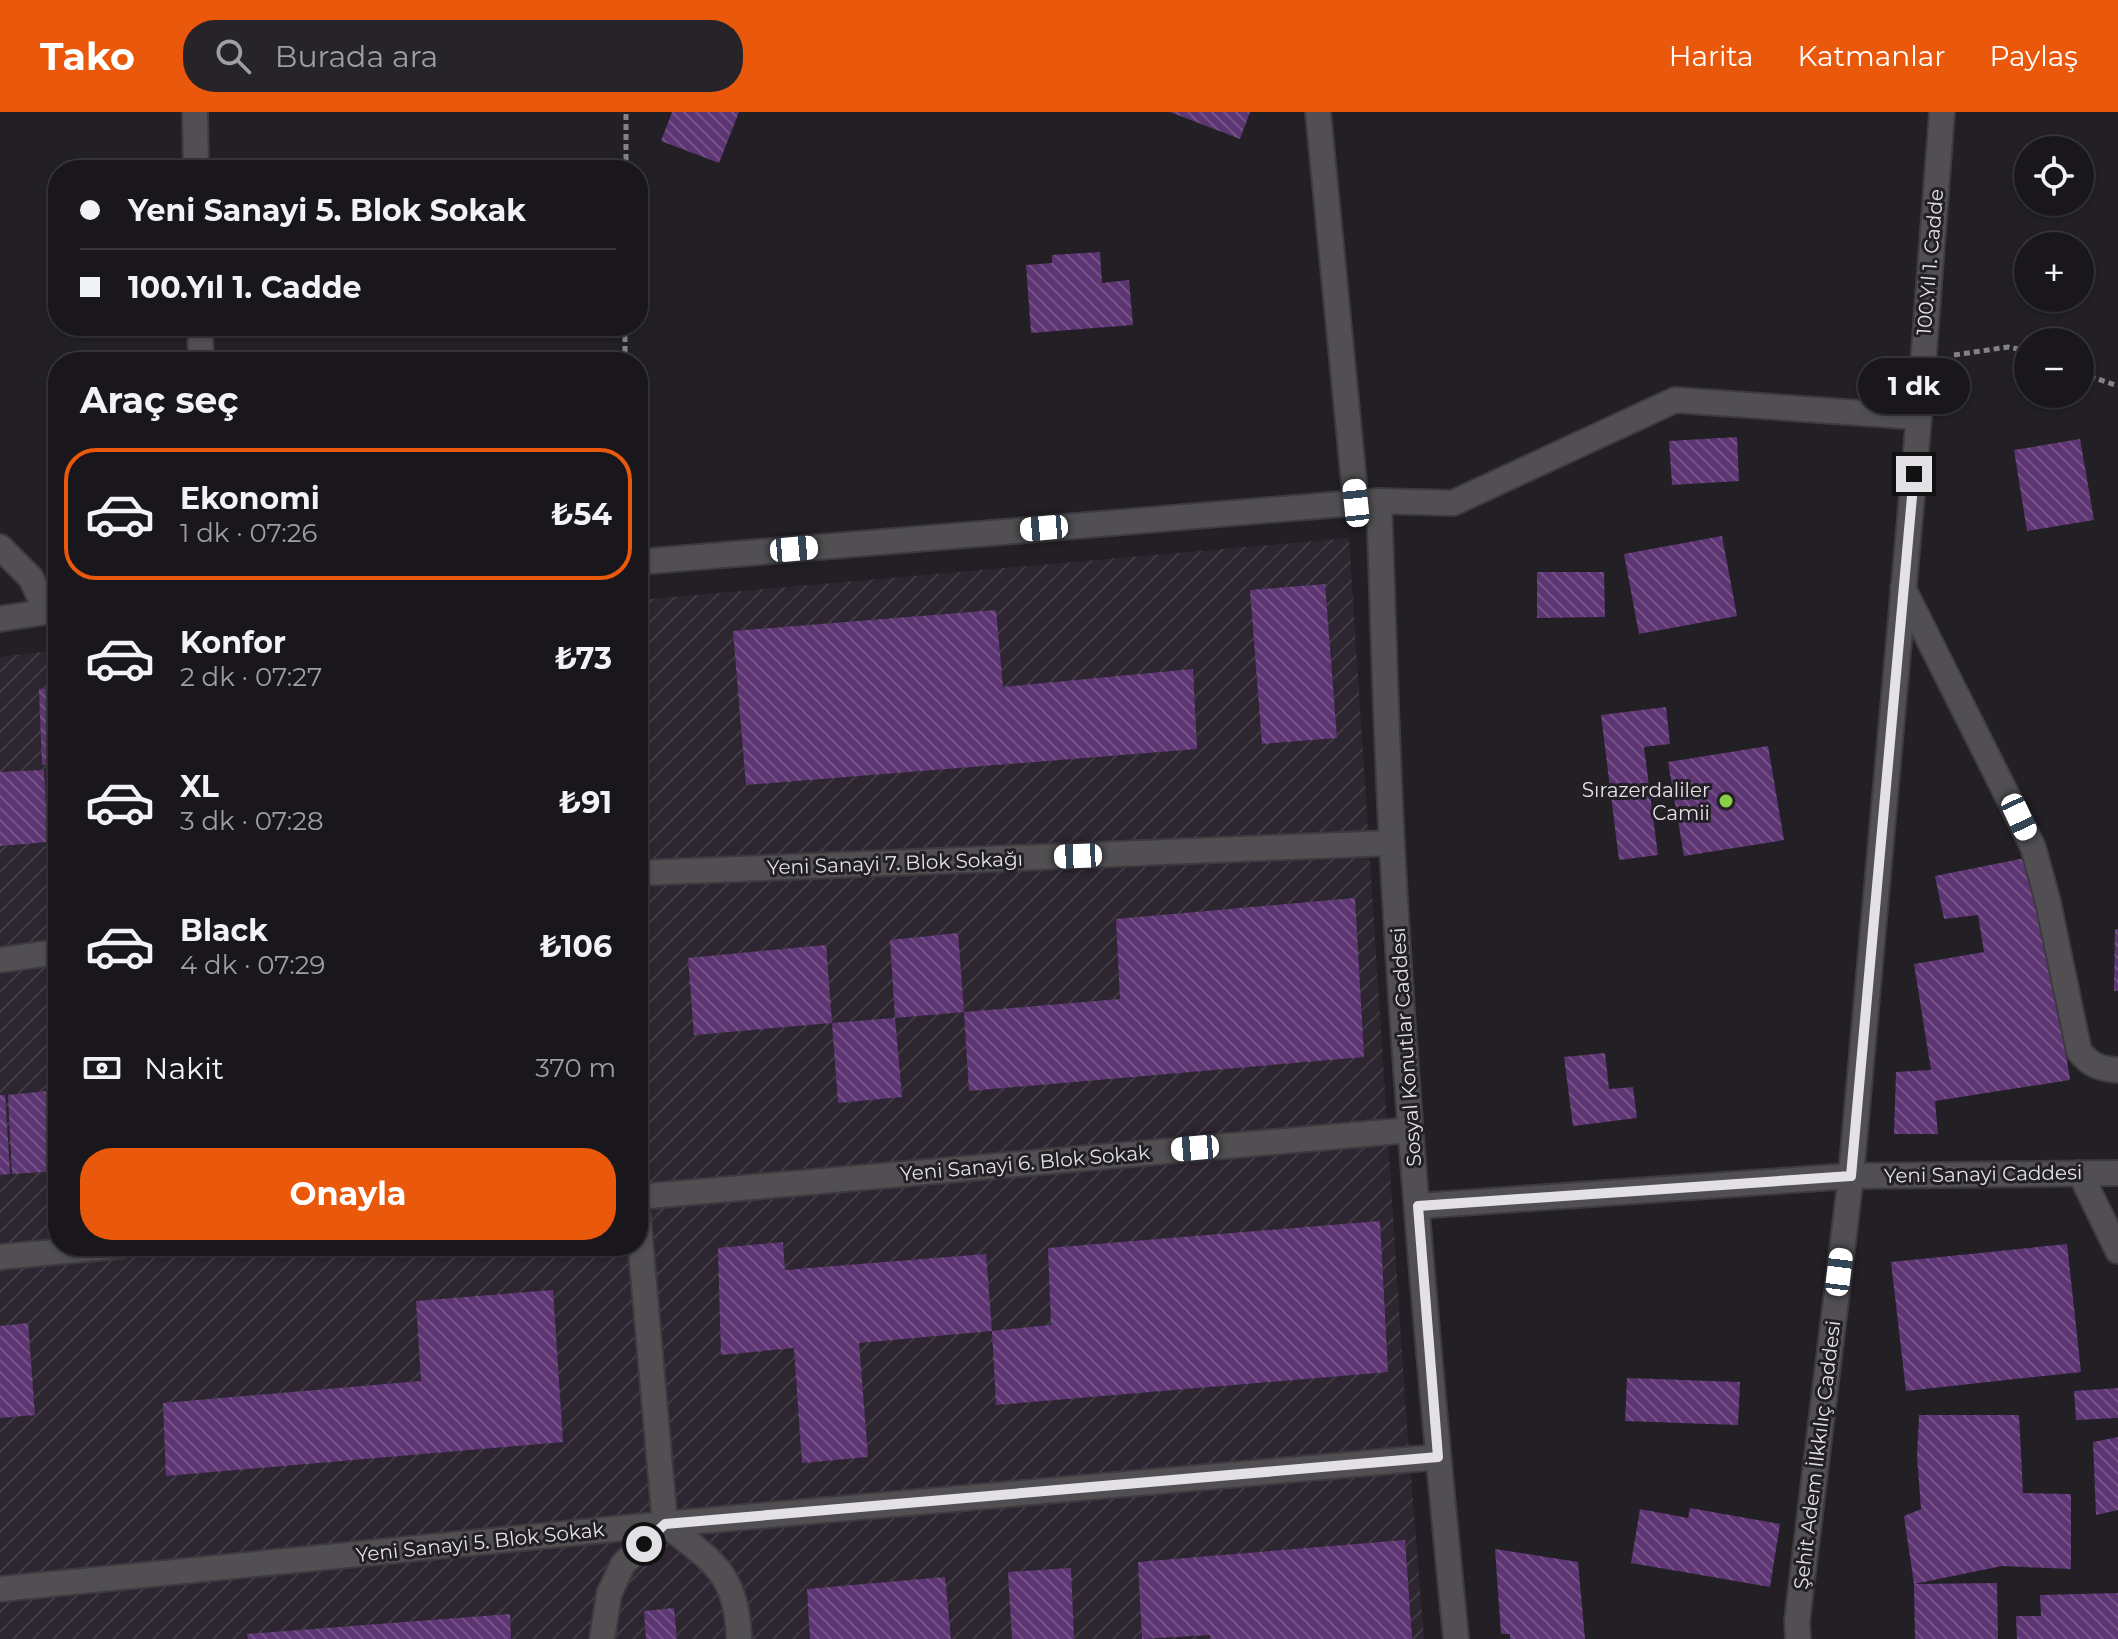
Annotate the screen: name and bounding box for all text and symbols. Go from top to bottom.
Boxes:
search box [183,20,743,92]
text: Tako [40,33,135,80]
icon: search [211,34,255,78]
text: Burada ara [275,38,438,75]
text: Harita [1669,39,1754,73]
text: Katmanlar [1798,39,1945,73]
text: Paylaş [1989,39,2078,73]
map controls [2014,136,2094,408]
button: locate [2014,136,2094,216]
street label: 100.Yıl 1. Cadde [1912,188,1948,336]
text: Yeni Sanayi 5. Blok Sokak [128,192,526,229]
button: + [2014,232,2094,312]
text: 100.Yıl 1. Cadde [128,269,361,306]
button: − [2014,328,2094,408]
callout: 1 dk [1858,358,1970,414]
text: 1 dk [1888,370,1940,402]
text: Araç seç [80,378,239,422]
route end [1896,456,1932,492]
icon: car [84,478,156,550]
car [1342,478,1370,528]
text: Ekonomi [180,480,320,517]
text: ₺54 [551,496,612,533]
car [1019,514,1069,542]
text: 1 dk · 07:26 [180,517,317,549]
car [769,535,819,563]
icon: car [84,622,156,694]
text: Konfor [180,624,286,661]
text: ₺73 [555,640,612,677]
text: 2 dk · 07:27 [180,661,322,693]
icon: car [84,766,156,838]
text: XL [180,768,219,805]
place label: Sırazerdaliler Camii [1582,778,1710,825]
text: ₺91 [559,784,612,821]
car [1998,790,2040,844]
marker: Sırazerdaliler Camii [1717,792,1735,810]
text: 3 dk · 07:28 [180,805,324,837]
car [1054,843,1102,869]
street label: Yeni Sanayi 7. Blok Sokağı [767,847,1023,879]
icon: car [84,910,156,982]
text: Black [180,912,268,949]
street label: Sosyal Konutlar Caddesi [1386,927,1426,1167]
text: ₺106 [539,928,612,965]
text: 4 dk · 07:29 [180,949,325,981]
icon: cash [80,1046,124,1090]
text: Nakit [144,1050,224,1087]
text: 370 m [535,1052,616,1084]
car [1170,1134,1220,1162]
street label: Yeni Sanayi 6. Blok Sokak [899,1140,1151,1186]
button: Onayla [80,1148,616,1240]
street label: Yeni Sanayi Caddesi [1884,1160,2082,1188]
car [1824,1247,1854,1297]
street label: Şehit Adem İlkkılıç Caddesi [1789,1319,1845,1591]
street label: Yeni Sanayi 5. Blok Sokak [355,1517,605,1567]
route start [626,1526,662,1562]

